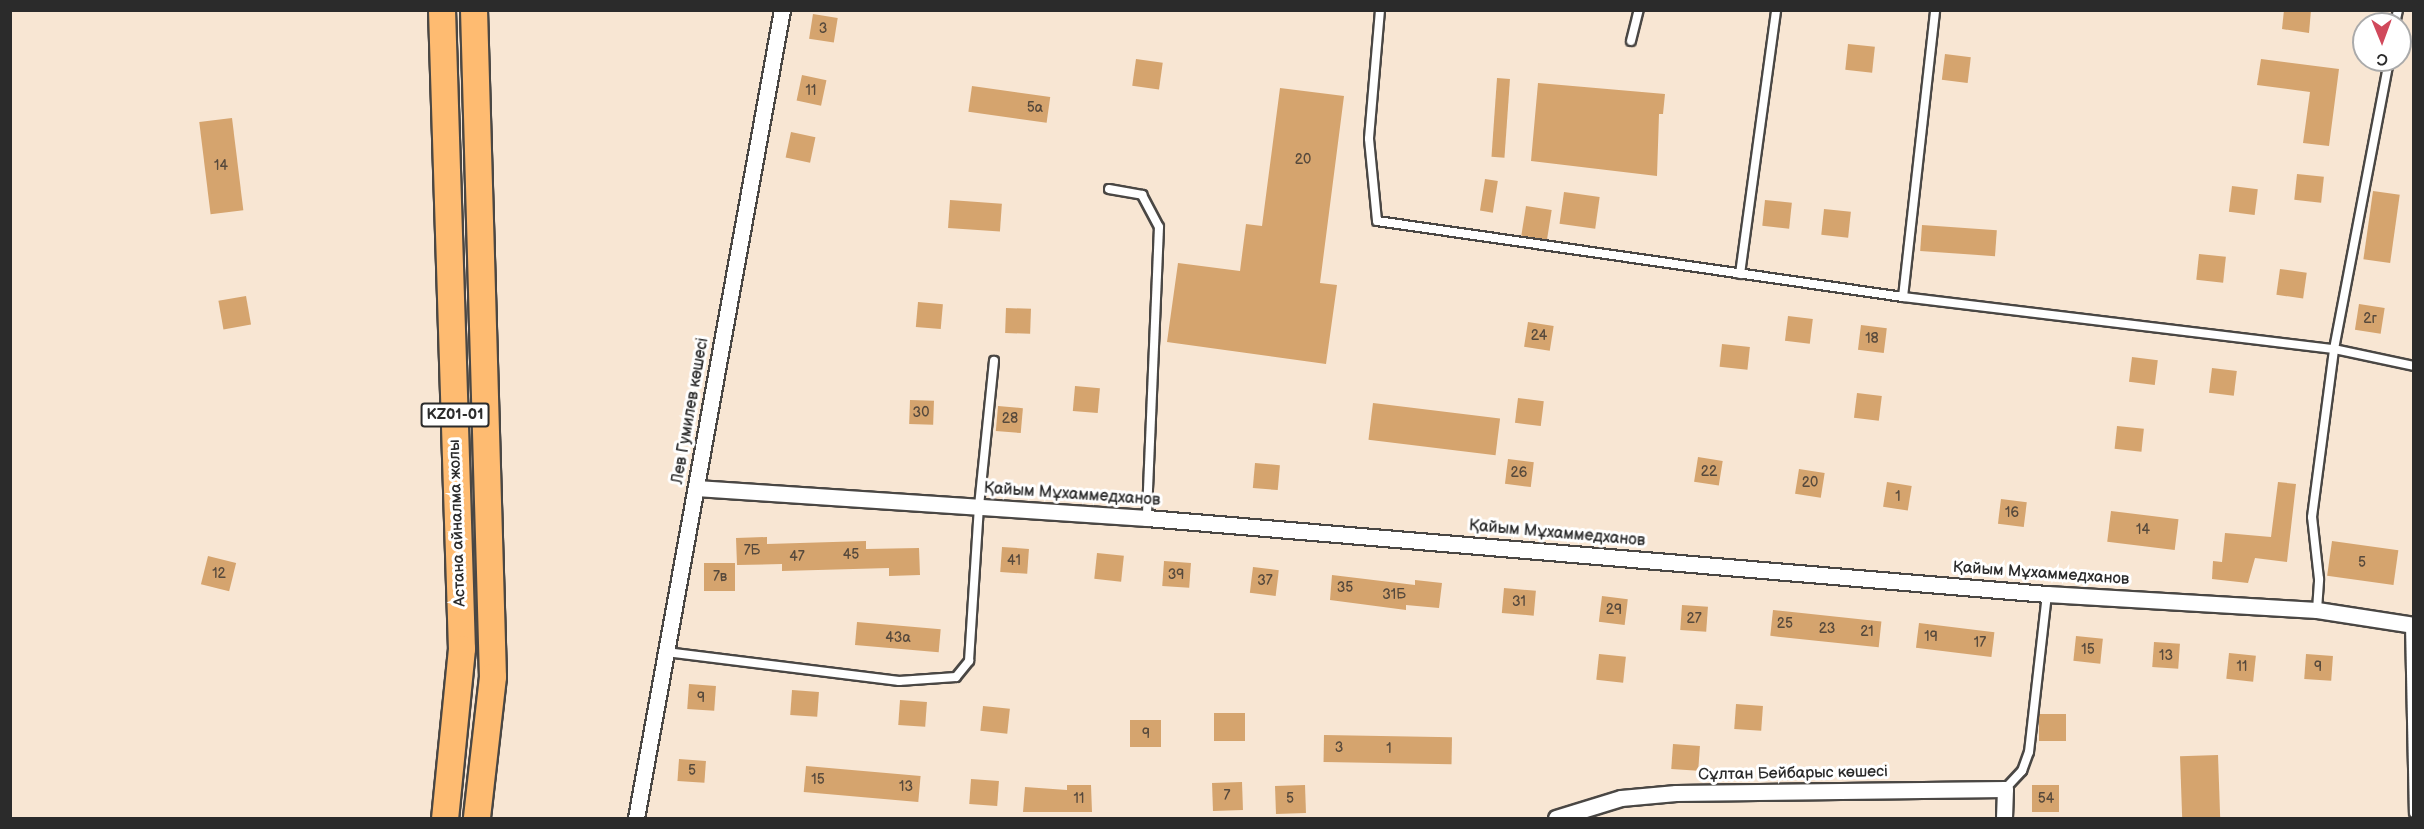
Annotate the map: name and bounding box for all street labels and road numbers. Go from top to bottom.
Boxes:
street label: Лев Гумилев көшесі [669,336,713,486]
road number: KZ01-01 [420,403,490,427]
street label: Астана айналма жолы [445,439,471,607]
street label: Қайым Мұхаммедханов [983,479,1161,511]
street label: Қайым Мұхаммедханов [1468,517,1646,551]
street label: Қайым Мұхаммедханов [1952,558,2130,590]
street label: Сұлтан Бейбарыс көшесі [1698,763,1888,785]

